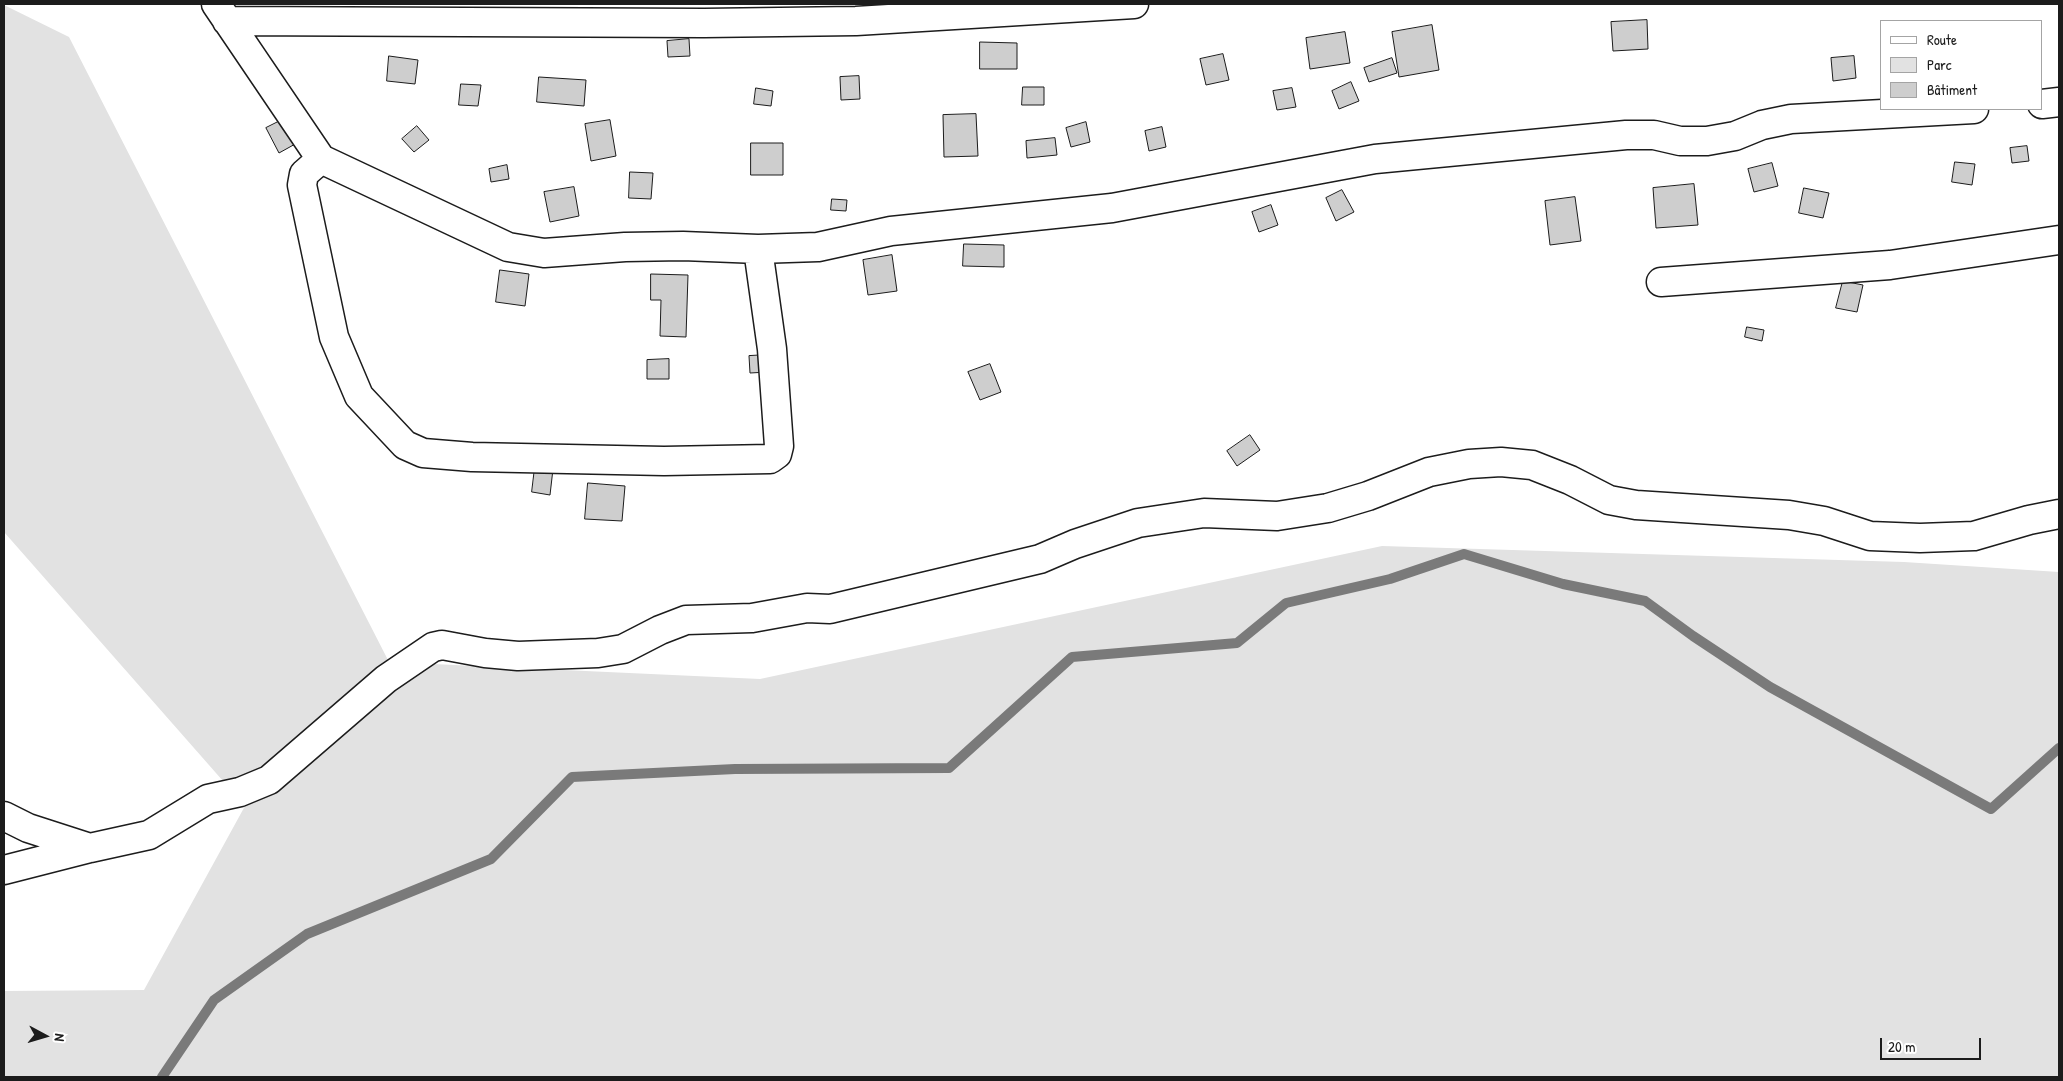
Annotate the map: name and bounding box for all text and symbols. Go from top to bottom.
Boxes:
legend [1880,20,2043,110]
text: Route [1927,29,1957,50]
text: Parc [1927,54,1952,75]
text: Bâtiment [1927,79,1977,100]
north arrow [20,1011,70,1061]
scale bar [1883,1028,1984,1060]
text: N [51,1033,70,1042]
text: 20 m [1888,1036,1915,1057]

